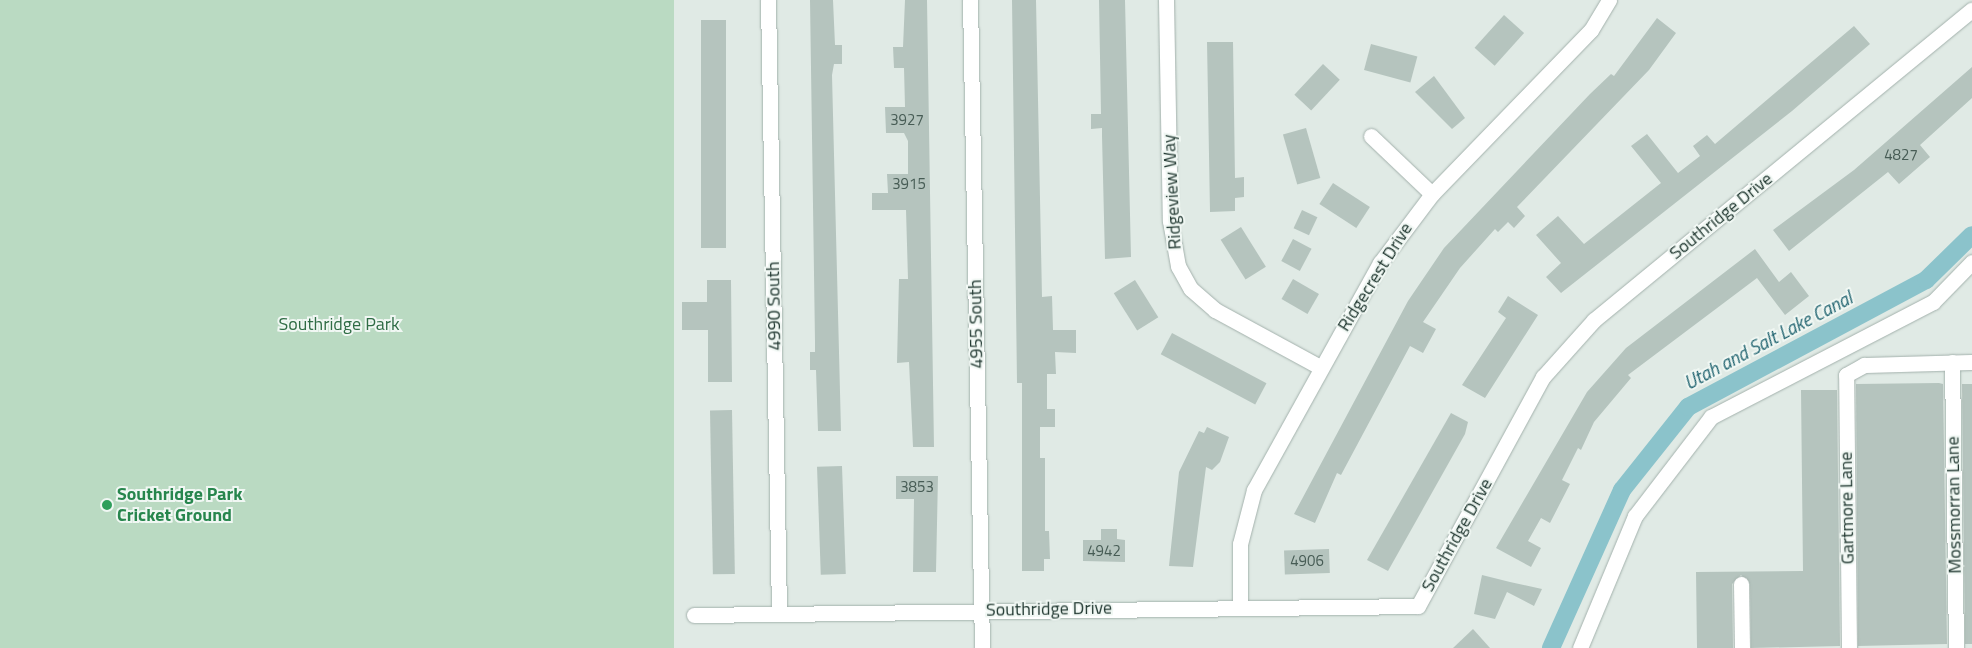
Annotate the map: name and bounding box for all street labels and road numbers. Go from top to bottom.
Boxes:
street label: Ridgeview Way [1158,134,1186,250]
street label: Southridge Drive [1665,168,1777,264]
street label: Ridgecrest Drive [1333,219,1417,335]
street label: 4990 South [762,261,786,351]
street label: 4955 South [964,279,988,369]
street label: Mossmorran Lane [1942,436,1966,574]
street label: Gartmore Lane [1835,451,1859,565]
street label: Southridge Drive [1417,475,1497,595]
street label: Southridge Drive [986,597,1112,621]

